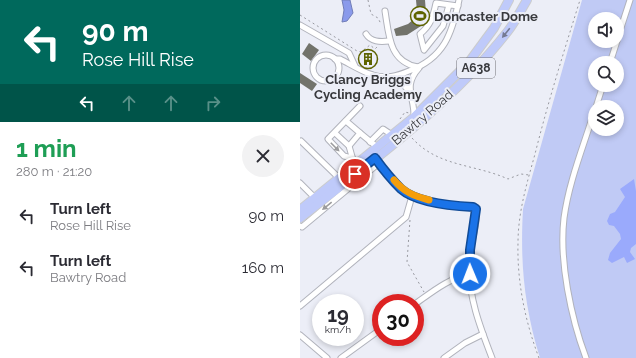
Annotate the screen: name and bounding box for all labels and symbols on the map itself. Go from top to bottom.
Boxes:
sports icon: Doncaster Dome [409,5,431,27]
place label: Doncaster Dome [434,9,538,24]
one-way arrow [502,27,511,38]
building icon: Clancy Briggs Cycling Academy [357,48,379,70]
road number: A638 [457,58,495,78]
place label: Clancy Briggs Cycling Academy [314,72,422,102]
street label: Bawtry Road [389,87,456,148]
one-way arrow [330,142,340,152]
pin [338,157,372,191]
one-way arrow [322,201,333,210]
position arrow [449,253,491,295]
speed limit sign: 30 [372,294,424,346]

